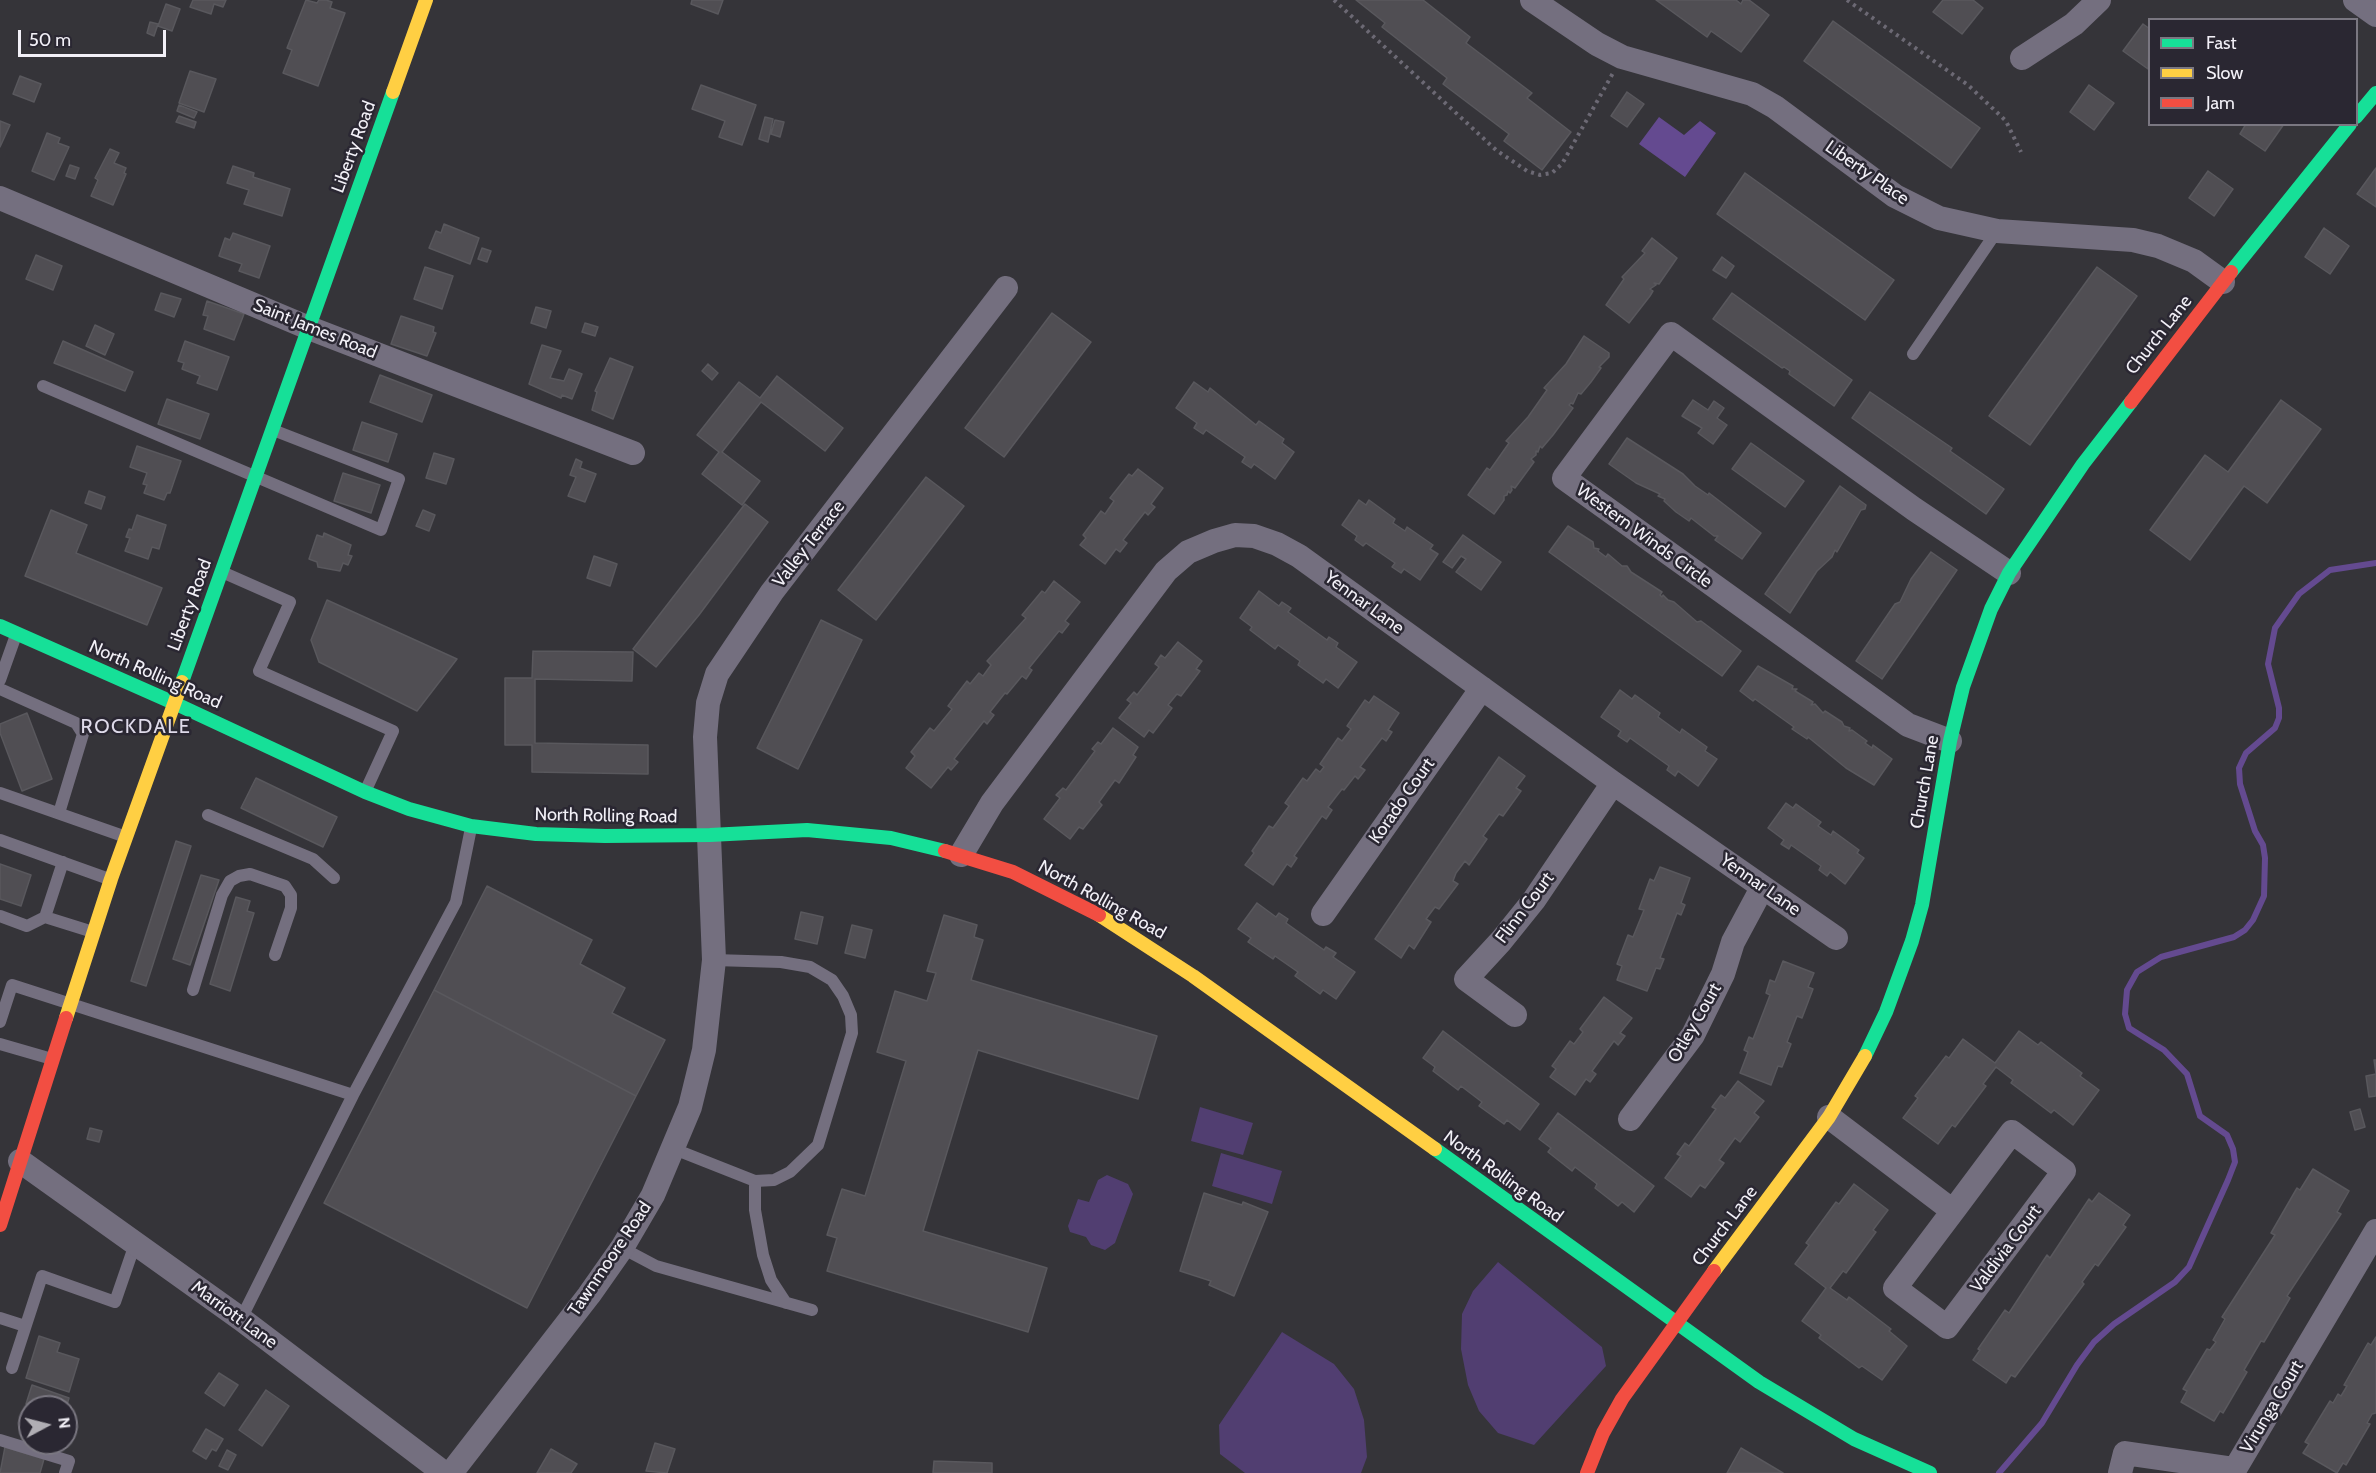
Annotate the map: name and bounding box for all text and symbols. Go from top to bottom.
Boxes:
scale bar [21,18,170,56]
legend [2148,18,2358,126]
text: 50 m [29,29,71,51]
text: Fast [2206,32,2237,54]
text: Slow [2206,62,2243,84]
text: Jam [2206,92,2235,114]
street label: Liberty Road [327,98,381,196]
street label: Liberty Place [1821,136,1913,210]
street label: Church Lane [2121,291,2197,379]
street label: Saint James Road [250,294,380,364]
street label: Western Winds Circle [1572,479,1716,593]
street label: Valley Terrace [768,496,850,592]
street label: Liberty Road [163,556,217,654]
street label: Yennar Lane [1320,567,1408,639]
street label: North Rolling Road [85,636,225,714]
district label: ROCKDALE [81,715,191,739]
street label: Church Lane [1906,734,1944,830]
street label: Korado Court [1365,754,1439,848]
street label: North Rolling Road [534,804,678,828]
street label: Yennar Lane [1716,849,1804,921]
street label: North Rolling Road [1034,856,1170,944]
street label: Flinn Court [1491,868,1559,948]
street label: Otley Court [1664,979,1726,1067]
street label: North Rolling Road [1439,1126,1567,1228]
street label: Church Lane [1688,1182,1762,1270]
street label: Tawnmoore Road [564,1198,656,1320]
street label: Valdivia Court [1966,1201,2046,1297]
street label: Marriott Lane [187,1277,281,1353]
street label: Virunga Court [2236,1357,2308,1457]
north arrow [18,1395,78,1455]
text: N [54,1416,74,1430]

